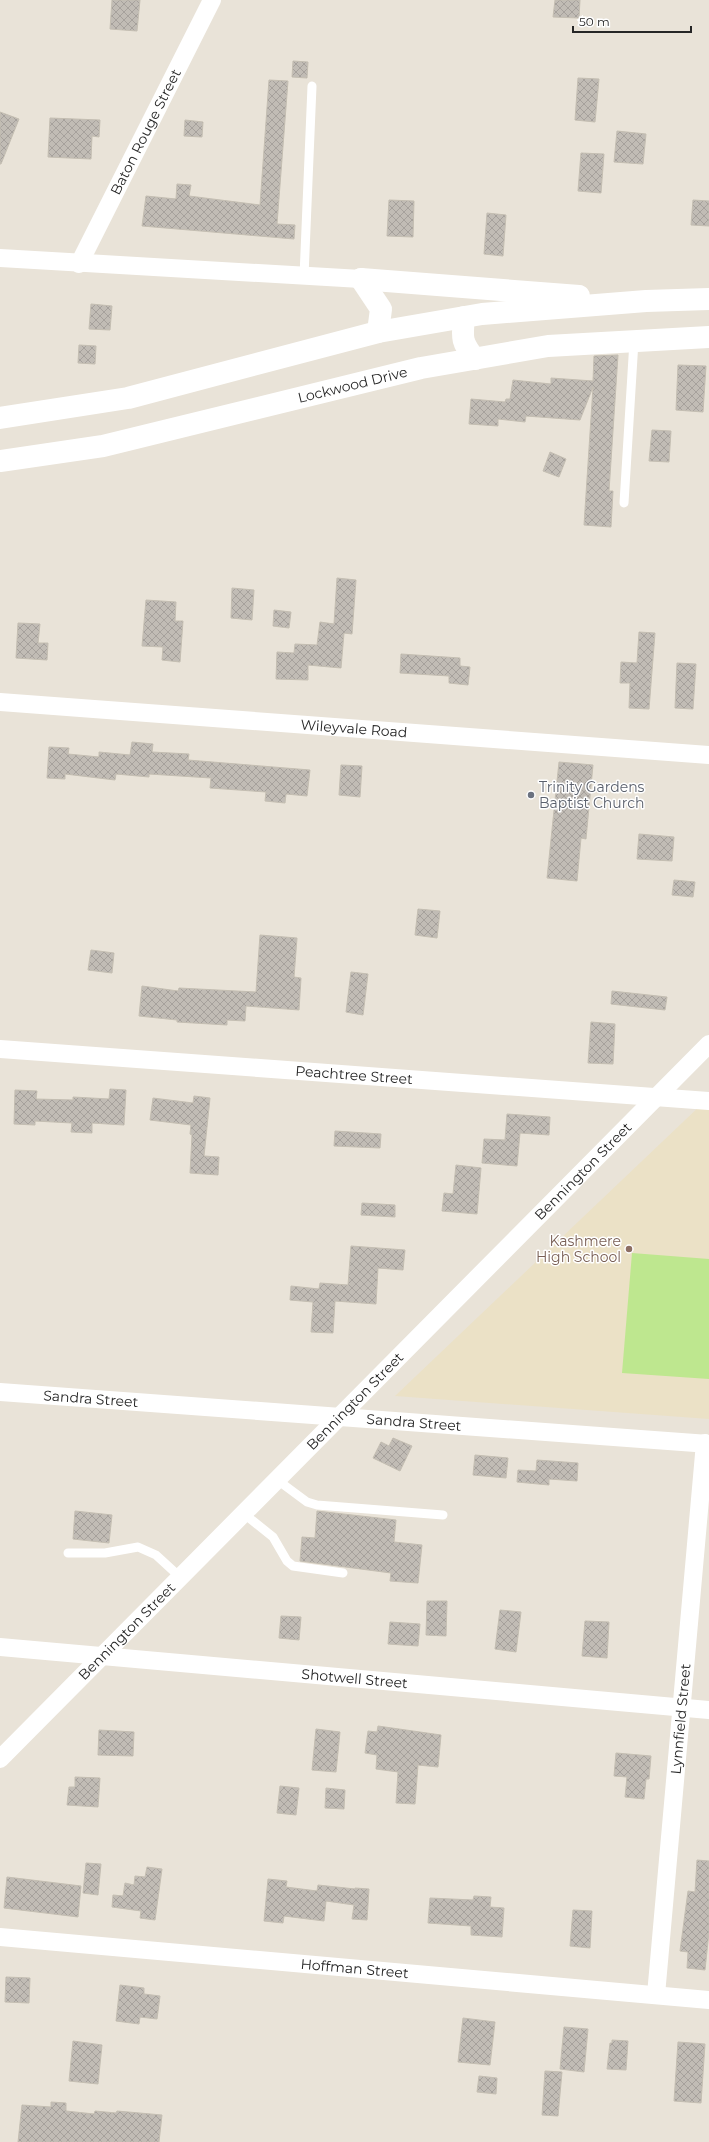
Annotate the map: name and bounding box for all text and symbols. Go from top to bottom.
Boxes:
scale bar [573,8,691,34]
text: 50 m [579,14,610,29]
street label: Baton Rouge Street [106,66,185,198]
street label: Lockwood Drive [296,363,409,407]
street label: Wileyvale Road [300,716,408,741]
place label: Trinity Gardens Baptist Church [539,778,645,812]
marker: Trinity Gardens Baptist Church [526,790,536,800]
street label: Peachtree Street [295,1062,414,1088]
street label: Bennington Street [531,1118,636,1224]
place label: Kashmere High School [536,1232,621,1266]
marker: Kashmere High School [624,1244,634,1254]
street label: Bennington Street [303,1348,407,1454]
street label: Sandra Street [43,1386,139,1411]
street label: Sandra Street [366,1410,462,1435]
street label: Bennington Street [74,1578,179,1684]
street label: Lynnfield Street [667,1663,694,1775]
street label: Shotwell Street [301,1665,409,1692]
street label: Hoffman Street [300,1955,410,1982]

